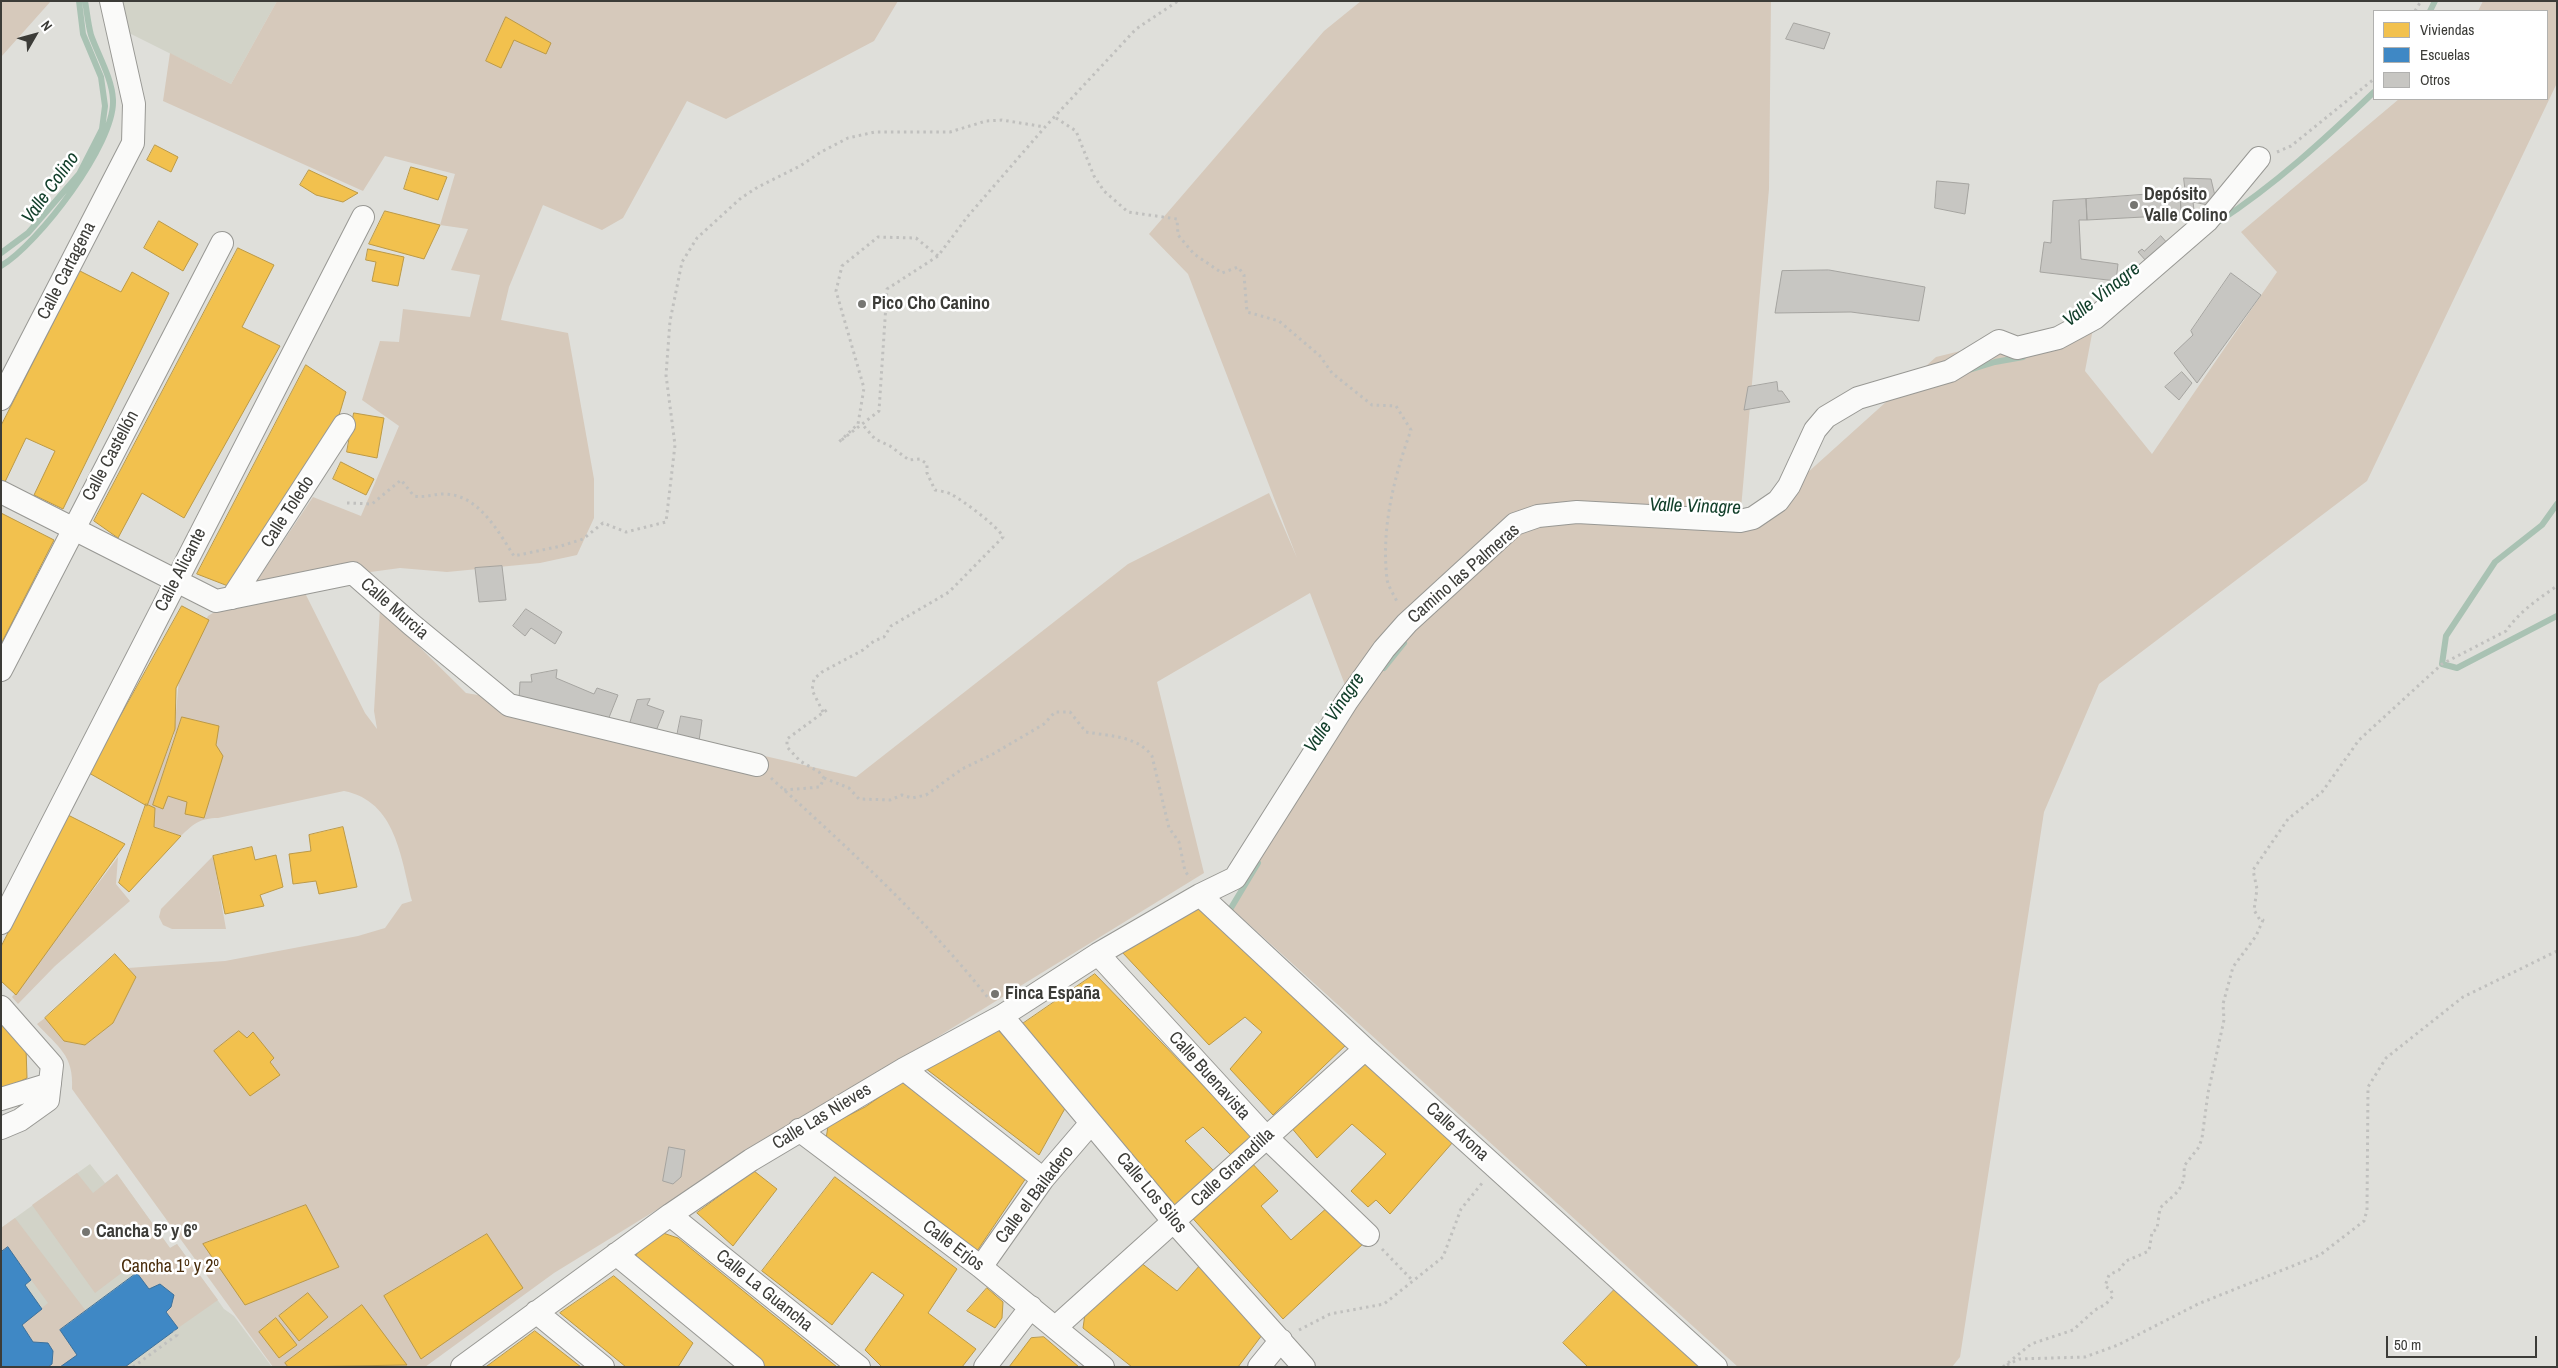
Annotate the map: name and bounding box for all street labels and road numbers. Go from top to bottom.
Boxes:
street label: Calle Cartagena [33,219,101,323]
street label: Calle Castellón [78,407,144,505]
street label: Calle Toledo [257,472,319,552]
street label: Camino las Palmeras [1404,520,1524,628]
street label: Calle Alicante [151,525,211,615]
street label: Calle Murcia [356,574,432,644]
street label: Calle Buenavista [1164,1027,1254,1125]
street label: Calle Las Nieves [769,1079,875,1155]
street label: Calle Arona [1421,1098,1493,1166]
street label: Calle Granadilla [1187,1124,1279,1212]
street label: Calle el Bailadero [991,1142,1079,1248]
street label: Calle Los Silos [1111,1148,1191,1238]
street label: Calle Erjos [918,1216,988,1276]
street label: Calle La Guancha [711,1245,817,1337]

